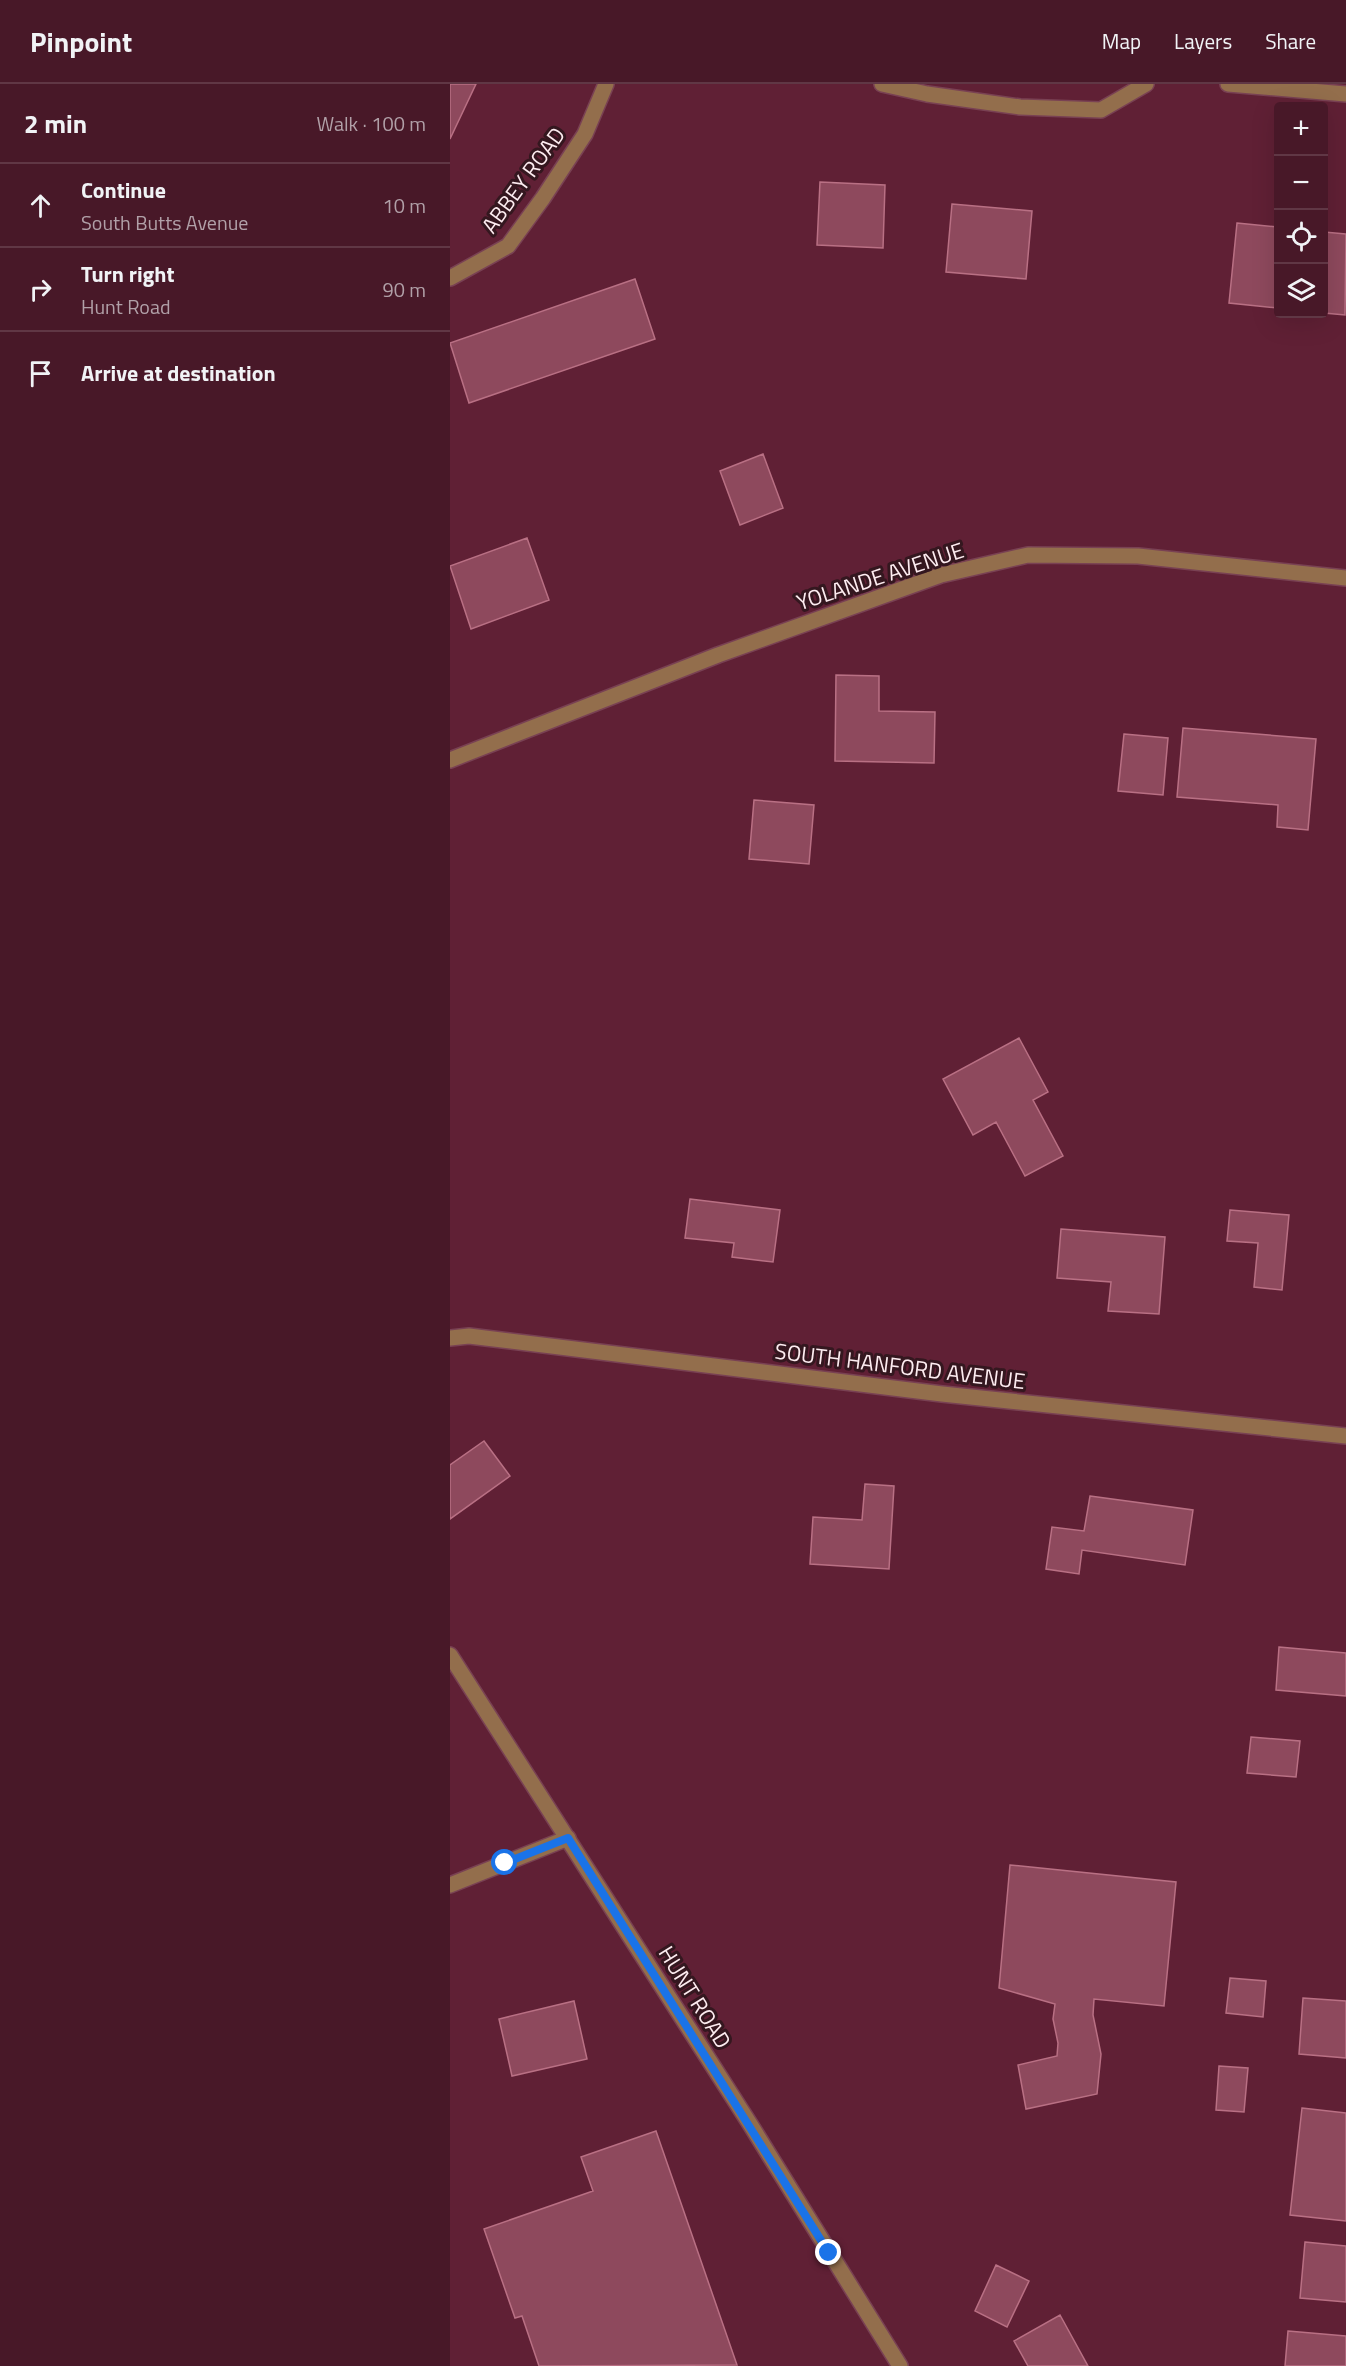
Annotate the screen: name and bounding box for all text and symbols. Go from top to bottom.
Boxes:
text: Pinpoint [30,20,132,63]
text: Map [1102,25,1141,57]
text: Layers [1174,25,1232,57]
text: Share [1265,25,1316,57]
map controls [1274,102,1328,318]
button: + [1274,102,1328,156]
text: 2 min [24,104,87,143]
text: Walk · 100 m [317,108,426,139]
street label: ABBEY ROAD [473,120,573,240]
button: − [1274,156,1328,210]
text: Continue [81,173,166,207]
icon: ahead [24,189,57,222]
text: 10 m [382,190,426,221]
text: South Butts Avenue [81,207,248,238]
button: locate [1274,210,1328,264]
text: Turn right [81,257,175,291]
button: layers [1274,264,1328,318]
icon: right [24,273,57,306]
text: 90 m [382,274,426,305]
text: Hunt Road [81,291,171,322]
text: Arrive at destination [81,356,276,390]
icon: arrive [24,357,57,390]
street label: YOLANDE AVENUE [792,533,968,619]
street label: SOUTH HANFORD AVENUE [773,1334,1027,1398]
route start [491,1849,517,1875]
street label: HUNT ROAD [650,1939,740,2055]
route end [815,2239,841,2265]

